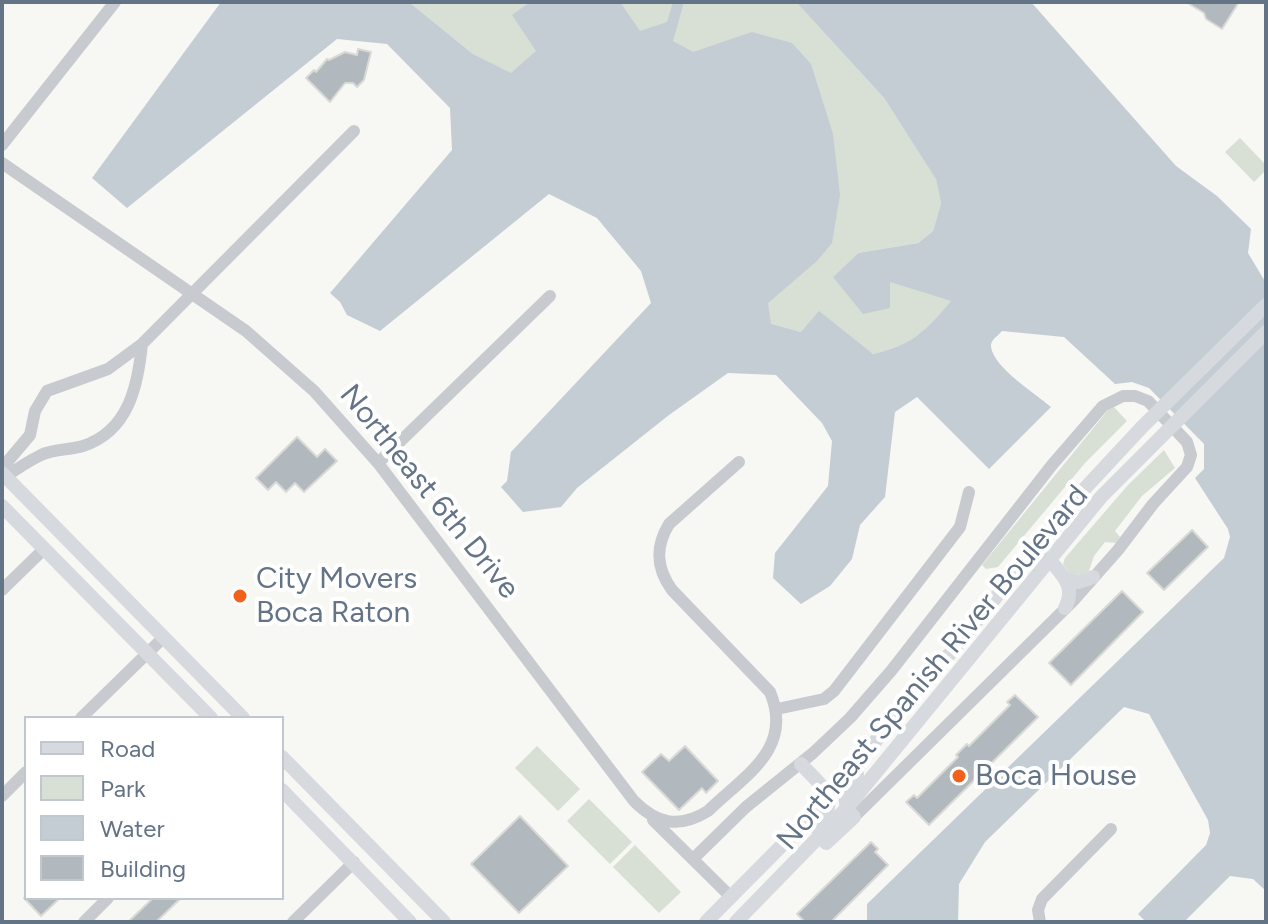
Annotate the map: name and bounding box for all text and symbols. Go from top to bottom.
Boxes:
street label: Northeast 6th Drive [332,378,526,606]
street label: Northeast Spanish River Boulevard [770,478,1096,858]
place label: City Movers Boca Raton [256,561,417,632]
marker: City Movers Boca Raton [231,587,249,605]
legend [24,716,284,900]
text: Road [100,734,155,763]
place label: Boca House [975,758,1137,794]
marker: Boca House [950,767,968,785]
text: Park [100,774,146,803]
text: Water [100,814,165,843]
text: Building [100,854,186,883]

